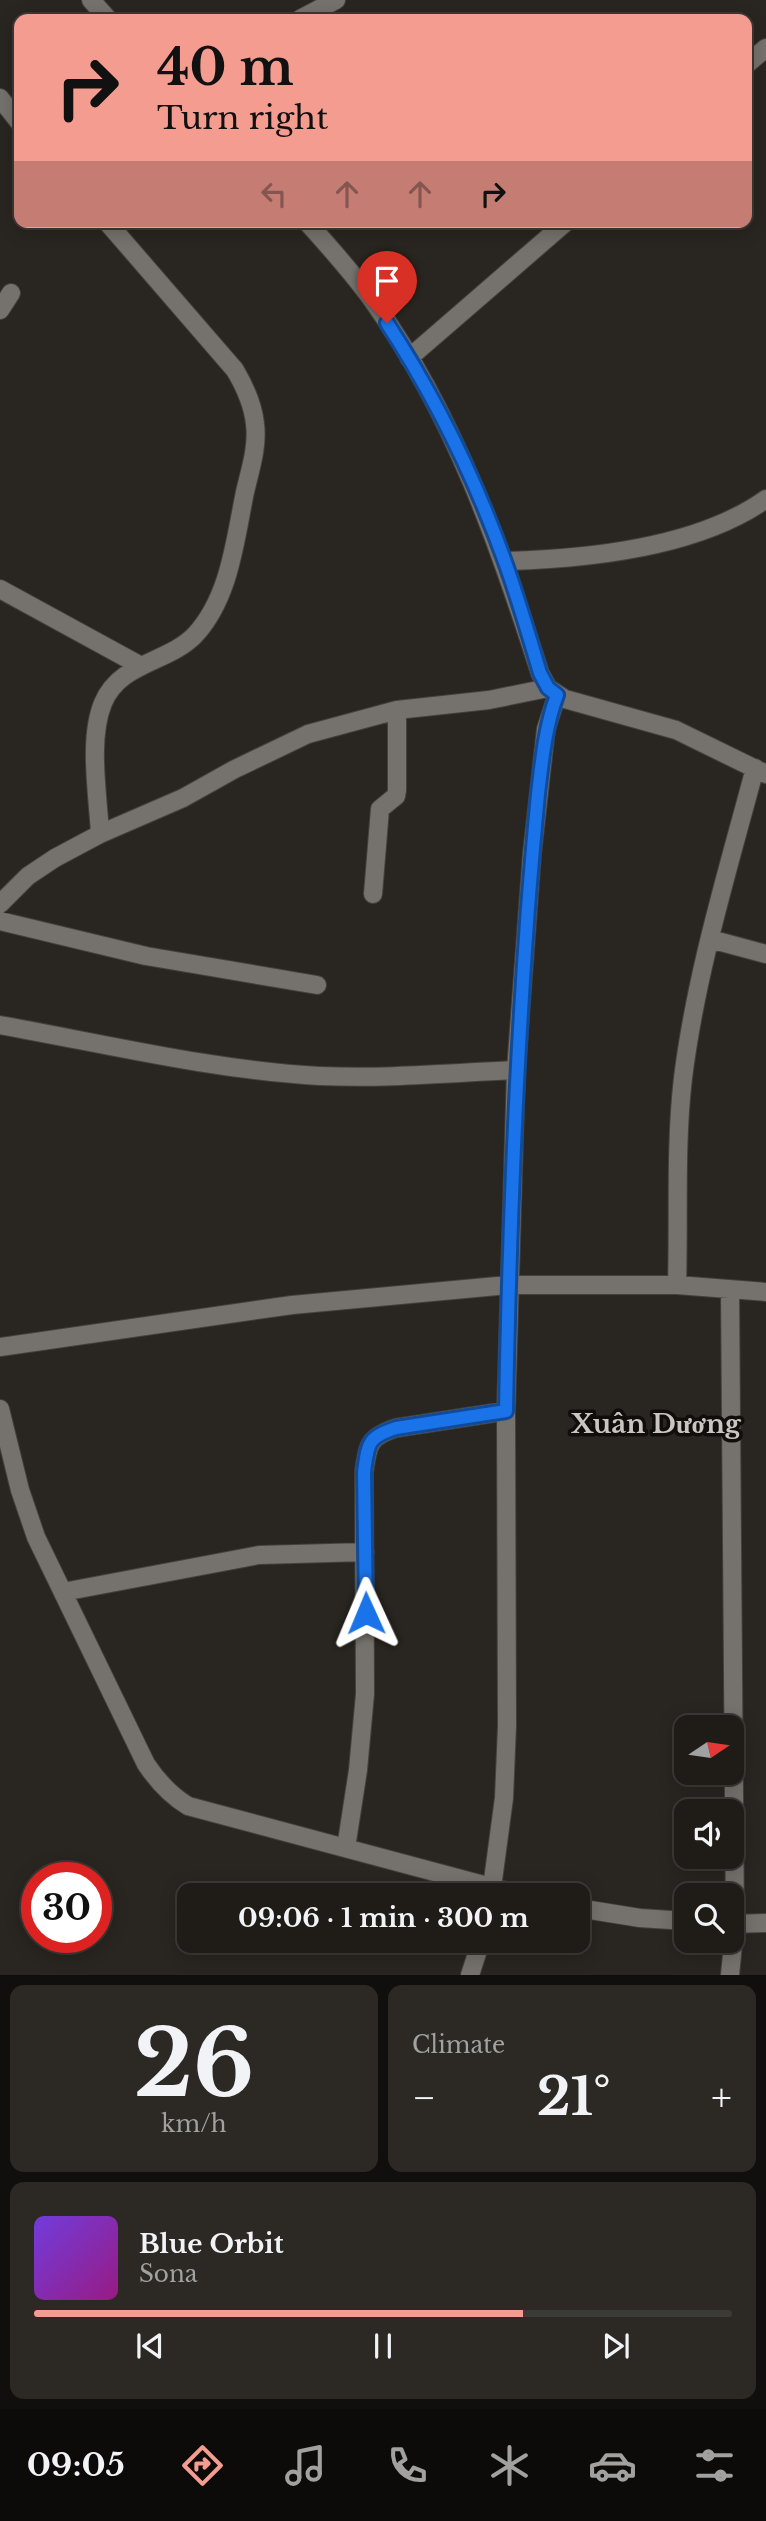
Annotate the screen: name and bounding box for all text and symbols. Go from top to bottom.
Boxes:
text: 40 m [157,37,294,98]
icon: right [42,42,133,133]
text: Turn right [157,98,328,138]
icon: left [255,175,293,213]
icon: ahead [328,175,366,213]
icon: ahead [401,175,439,213]
icon: right [474,175,512,213]
pin [357,251,417,323]
icon: arrive [368,262,406,300]
district label: Xuân Dương [570,1408,742,1440]
position arrow [329,1576,403,1650]
north arrow [674,1715,744,1785]
map controls [674,1715,744,1953]
button: sound [674,1799,744,1869]
speed limit sign: 30 [21,1862,112,1953]
button: search [674,1883,744,1953]
text: 09:06 · 1 min · 300 m [238,1902,529,1934]
text: 26 [134,2008,254,2121]
text: Climate [412,2031,505,2059]
text: 21° [537,2065,611,2129]
text: − [412,2074,436,2121]
text: + [711,2074,732,2121]
text: km/h [161,2110,227,2138]
text: Blue Orbit [139,2228,284,2260]
text: Sona [139,2260,197,2288]
icon: previous [131,2327,169,2365]
icon: pause [364,2327,402,2365]
icon: next [597,2327,635,2365]
icon: directions [178,2441,227,2490]
icon: music [281,2441,330,2490]
icon: phone [383,2441,432,2490]
icon: climate [485,2441,534,2490]
icon: car [588,2441,637,2490]
icon: filters [690,2441,739,2490]
text: 09:05 [27,2445,125,2485]

